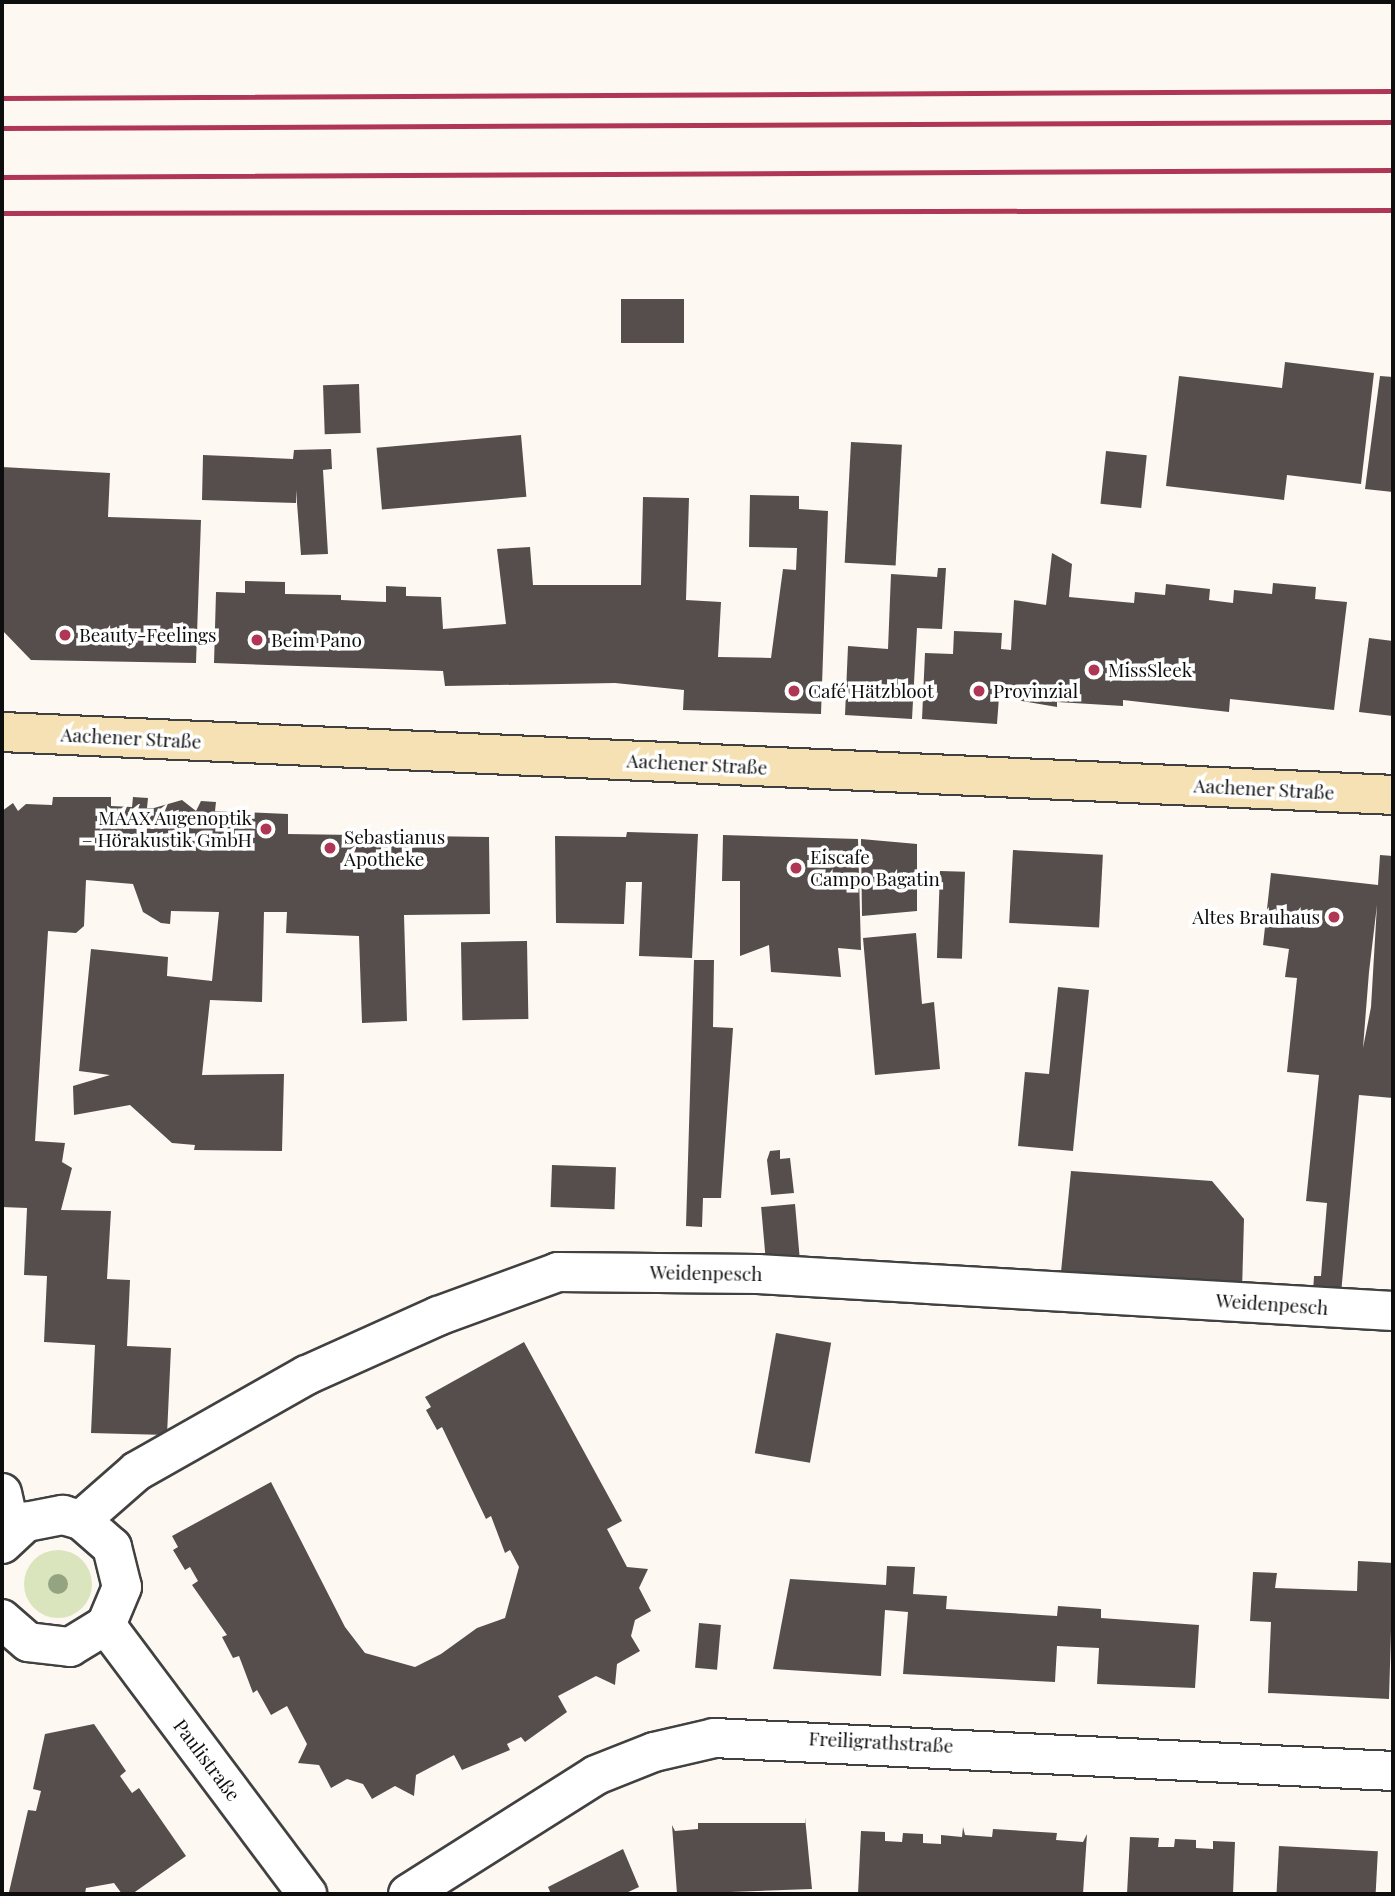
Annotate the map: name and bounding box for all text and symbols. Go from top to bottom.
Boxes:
place label: Beauty-Feelings [79,624,217,646]
marker: Beauty-Feelings [57,627,73,643]
place label: Beim Pano [271,629,362,651]
marker: Beim Pano [249,632,265,648]
place label: MissSleek [1108,659,1192,681]
marker: MissSleek [1086,662,1102,678]
place label: Café Hätzbloot [808,680,934,702]
place label: Provinzial [993,680,1078,702]
marker: Café Hätzbloot [786,683,802,699]
marker: Provinzial [971,683,987,699]
street label: Aachener Straße [60,723,202,753]
street label: Aachener Straße [626,749,768,779]
street label: Aachener Straße [1193,774,1335,804]
place label: MAAX Augenoptik – Hörakustik GmbH [82,807,252,851]
marker: MAAX Augenoptik – Hörakustik GmbH [258,821,274,837]
place label: Sebastianus Apotheke [344,826,445,870]
marker: Sebastianus Apotheke [322,840,338,856]
place label: Eiscafe Campo Bagatin [810,846,940,890]
marker: Eiscafe Campo Bagatin [788,860,804,876]
place label: Altes Brauhaus [1192,906,1320,928]
marker: Altes Brauhaus [1326,909,1342,925]
street label: Weidenpesch [650,1261,762,1285]
street label: Weidenpesch [1215,1289,1329,1319]
street label: Paulistraße [169,1715,245,1805]
street label: Freiligrathstraße [808,1727,954,1757]

